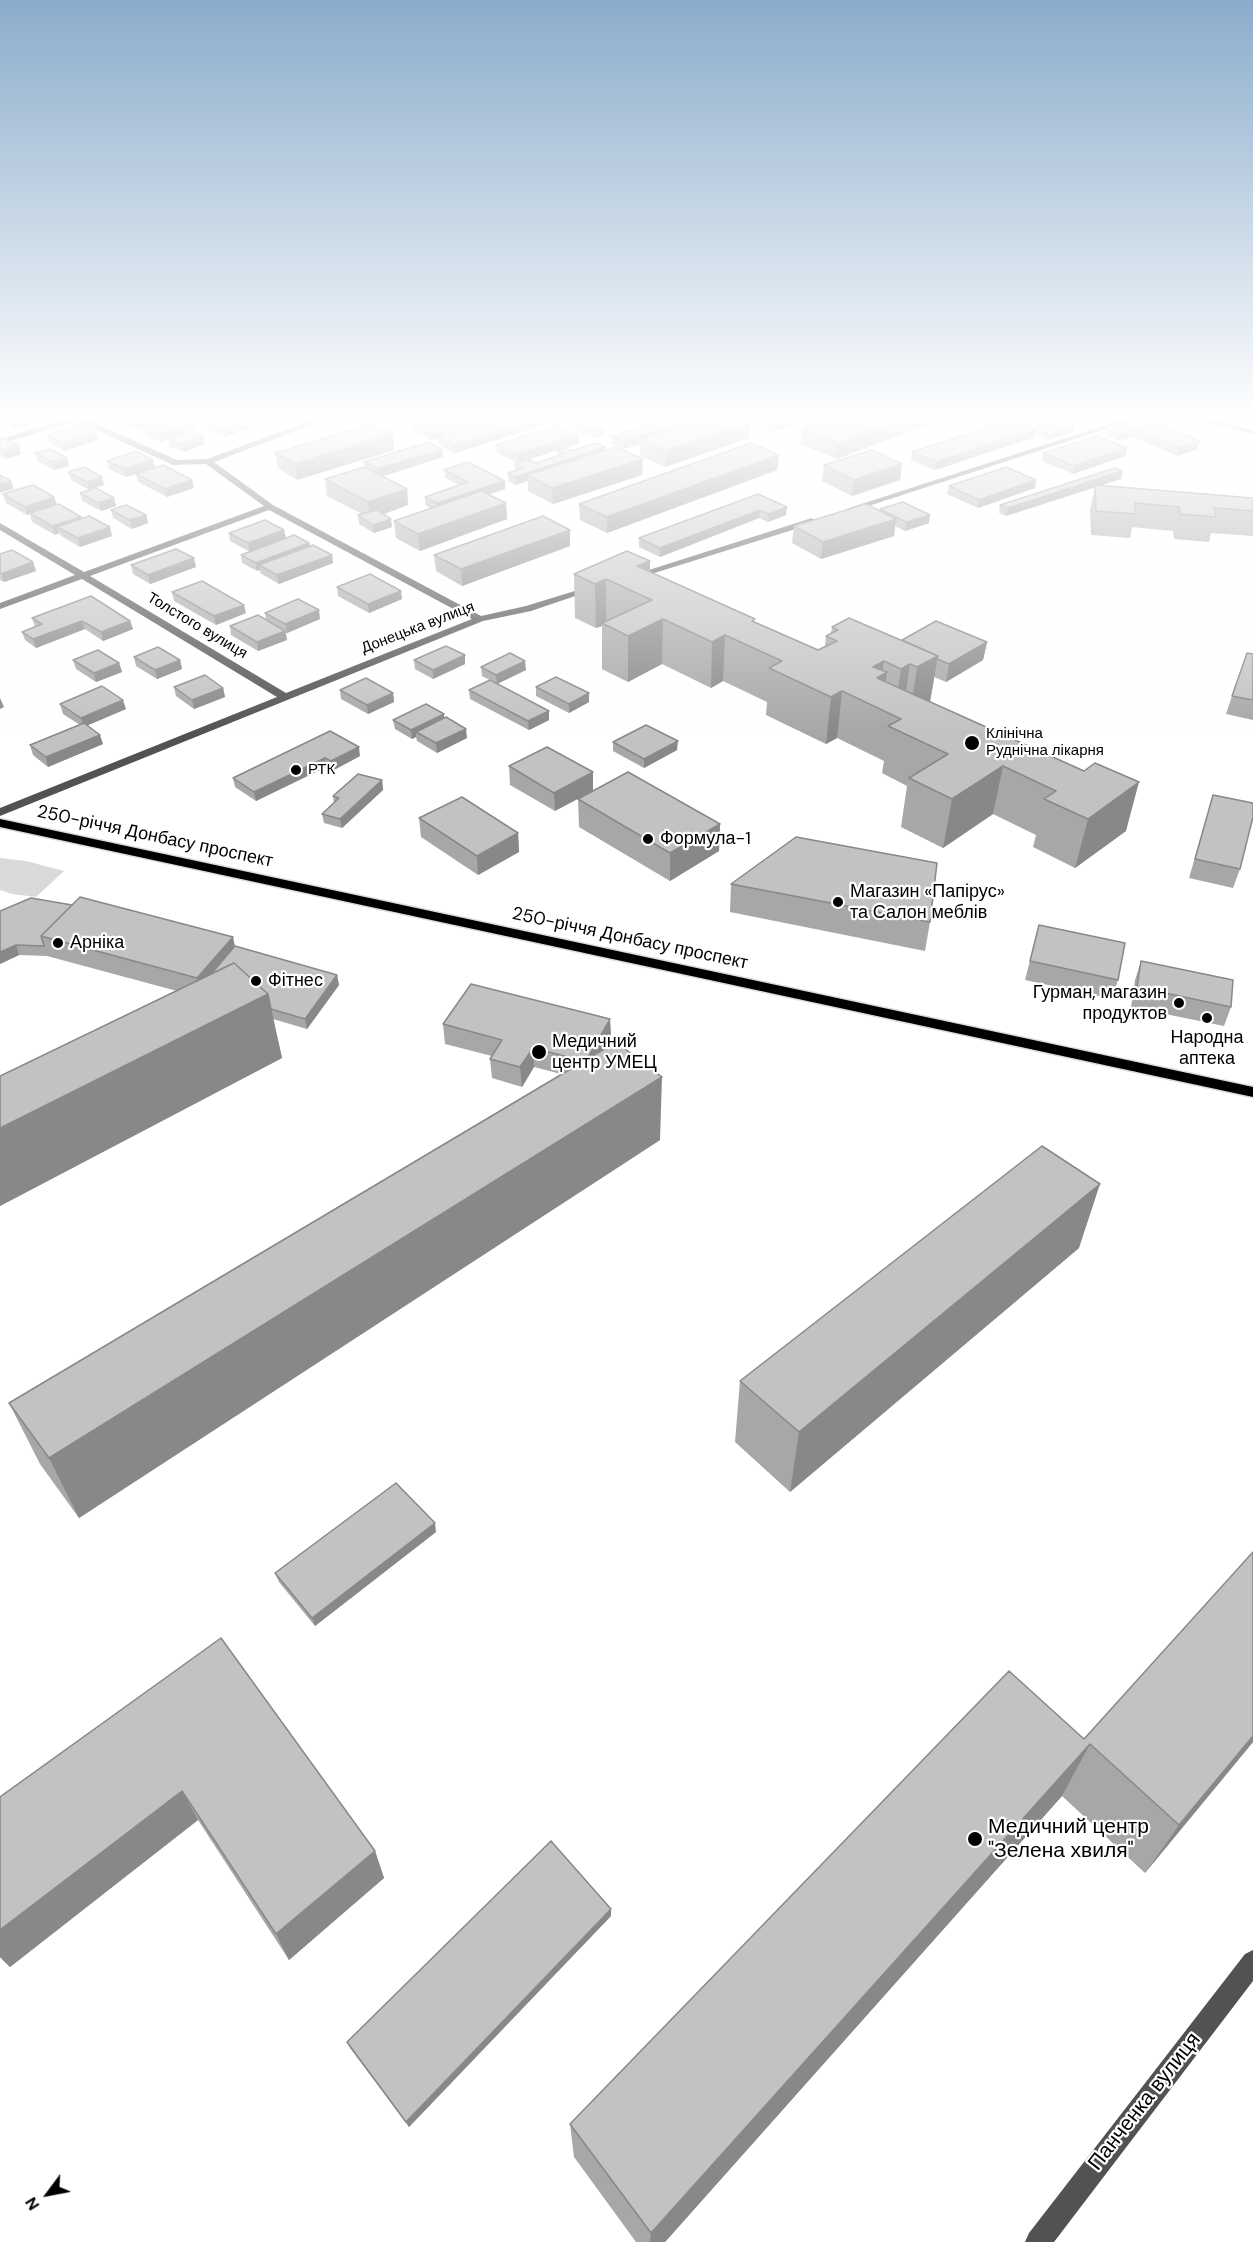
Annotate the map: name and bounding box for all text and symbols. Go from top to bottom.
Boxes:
street label: Толстого вулиця [144,589,250,663]
street label: Донецька вулиця [359,598,477,658]
place label: Клінічна Руднічна лікарня [986,725,1104,760]
marker: Клінічна Руднічна лікарня [963,734,981,752]
place label: РТК [308,761,335,779]
marker: РТК [289,763,303,777]
street label: 250-річчя Донбасу проспект [35,801,275,873]
place label: Формула-1 [660,828,751,850]
marker: Формула-1 [641,832,655,846]
place label: Магазин «Папірус» та Салон меблів [850,881,1005,924]
marker: Магазин «Папірус» та Салон меблів [831,895,845,909]
street label: 250-річчя Донбасу проспект [510,903,750,975]
place label: Арніка [70,932,124,954]
marker: Арніка [51,936,65,950]
place label: Фітнес [268,970,323,992]
marker: Фітнес [249,974,263,988]
place label: Гурман, магазин продуктов [1033,982,1167,1024]
marker: Гурман, магазин продуктов [1172,996,1186,1010]
marker: Народна аптека [1200,1011,1214,1025]
place label: Народна аптека [1170,1027,1244,1070]
place label: Медичний центр УМЕЦ [552,1031,657,1074]
marker: Медичний центр УМЕЦ [530,1043,548,1061]
place label: Медичний центр "Зелена хвиля" [988,1814,1149,1864]
marker: Медичний центр "Зелена хвиля" [966,1830,984,1848]
street label: Панченка вулиця [1083,2028,1207,2176]
north arrow [18,2164,78,2224]
text: N [20,2193,44,2214]

